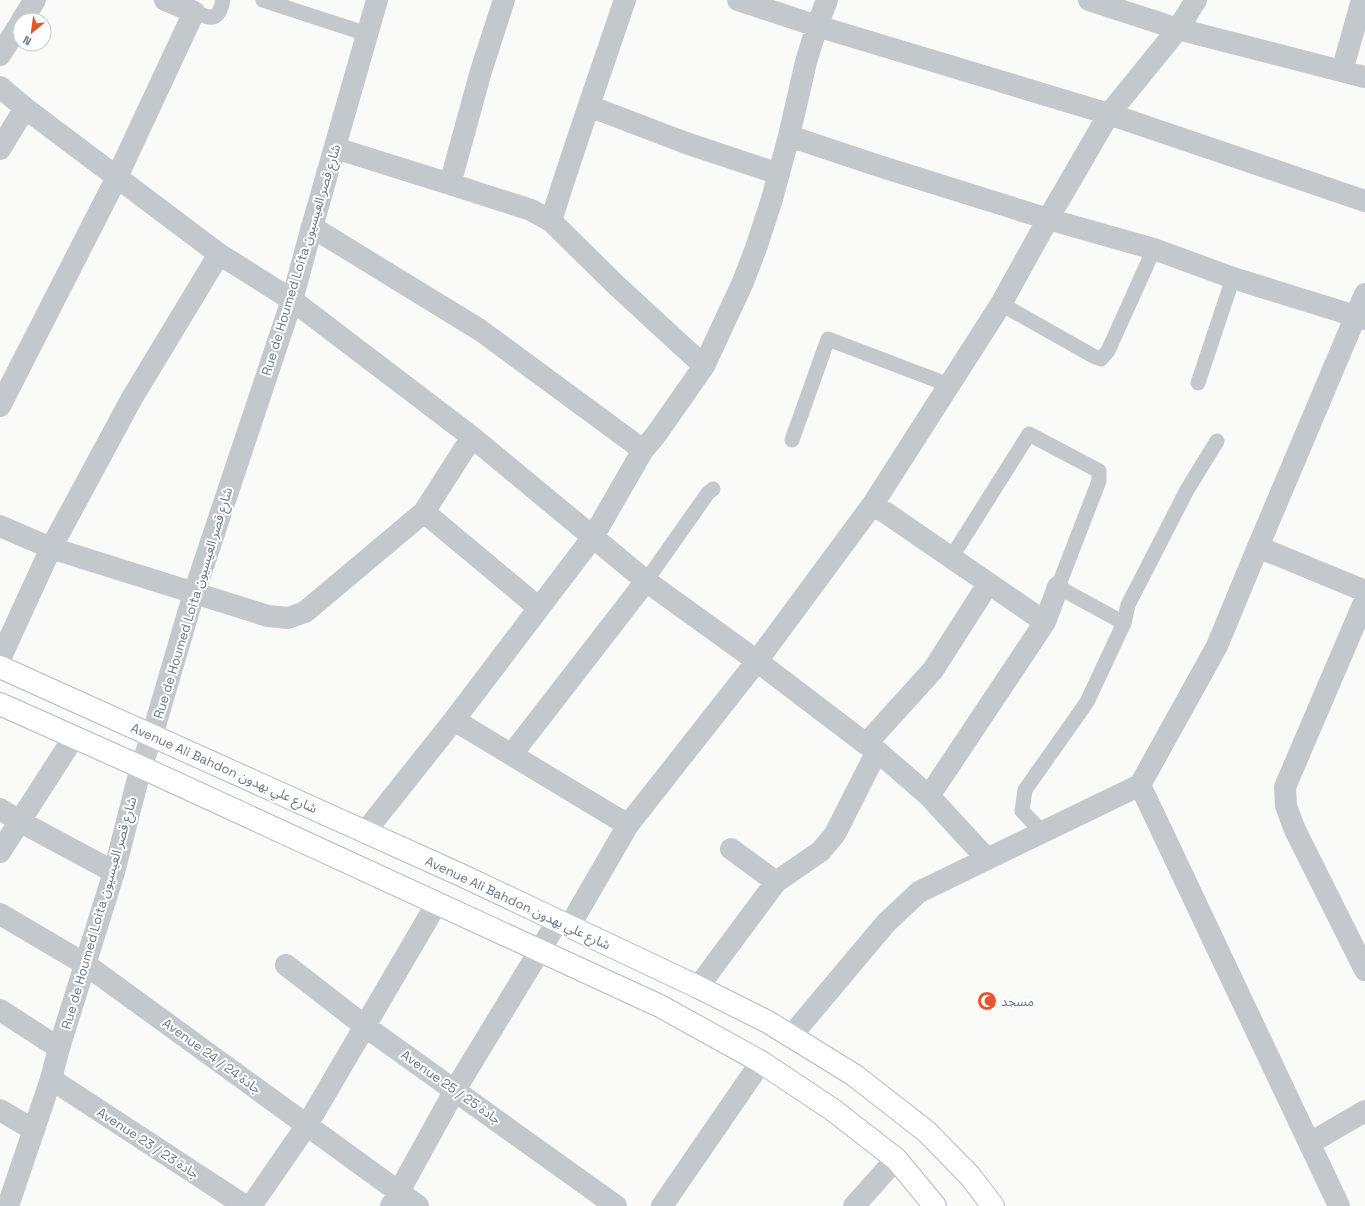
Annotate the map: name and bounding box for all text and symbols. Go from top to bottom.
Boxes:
north arrow [12,12,52,52]
text: N [21,33,34,49]
street label: Rue de Houmed Loita شارع قصر العيسيون [258,142,346,378]
street label: Rue de Houmed Loita شارع قصر العيسيون [150,485,238,721]
street label: Avenue Ali Bahdon شارع علي بهدون [127,719,320,819]
street label: Rue de Houmed Loita شارع قصر العيسيون [58,795,142,1032]
street label: Avenue Ali Bahdon شارع علي بهدون [422,853,613,955]
mosque icon: مسجد [976,990,998,1012]
place label: مسجد [1001,993,1034,1010]
street label: Avenue 24 / جادة 24 [159,1014,265,1098]
street label: Avenue 25 / جادة 25 [398,1046,505,1128]
street label: Avenue 23 / جادة 23 [94,1104,203,1183]

